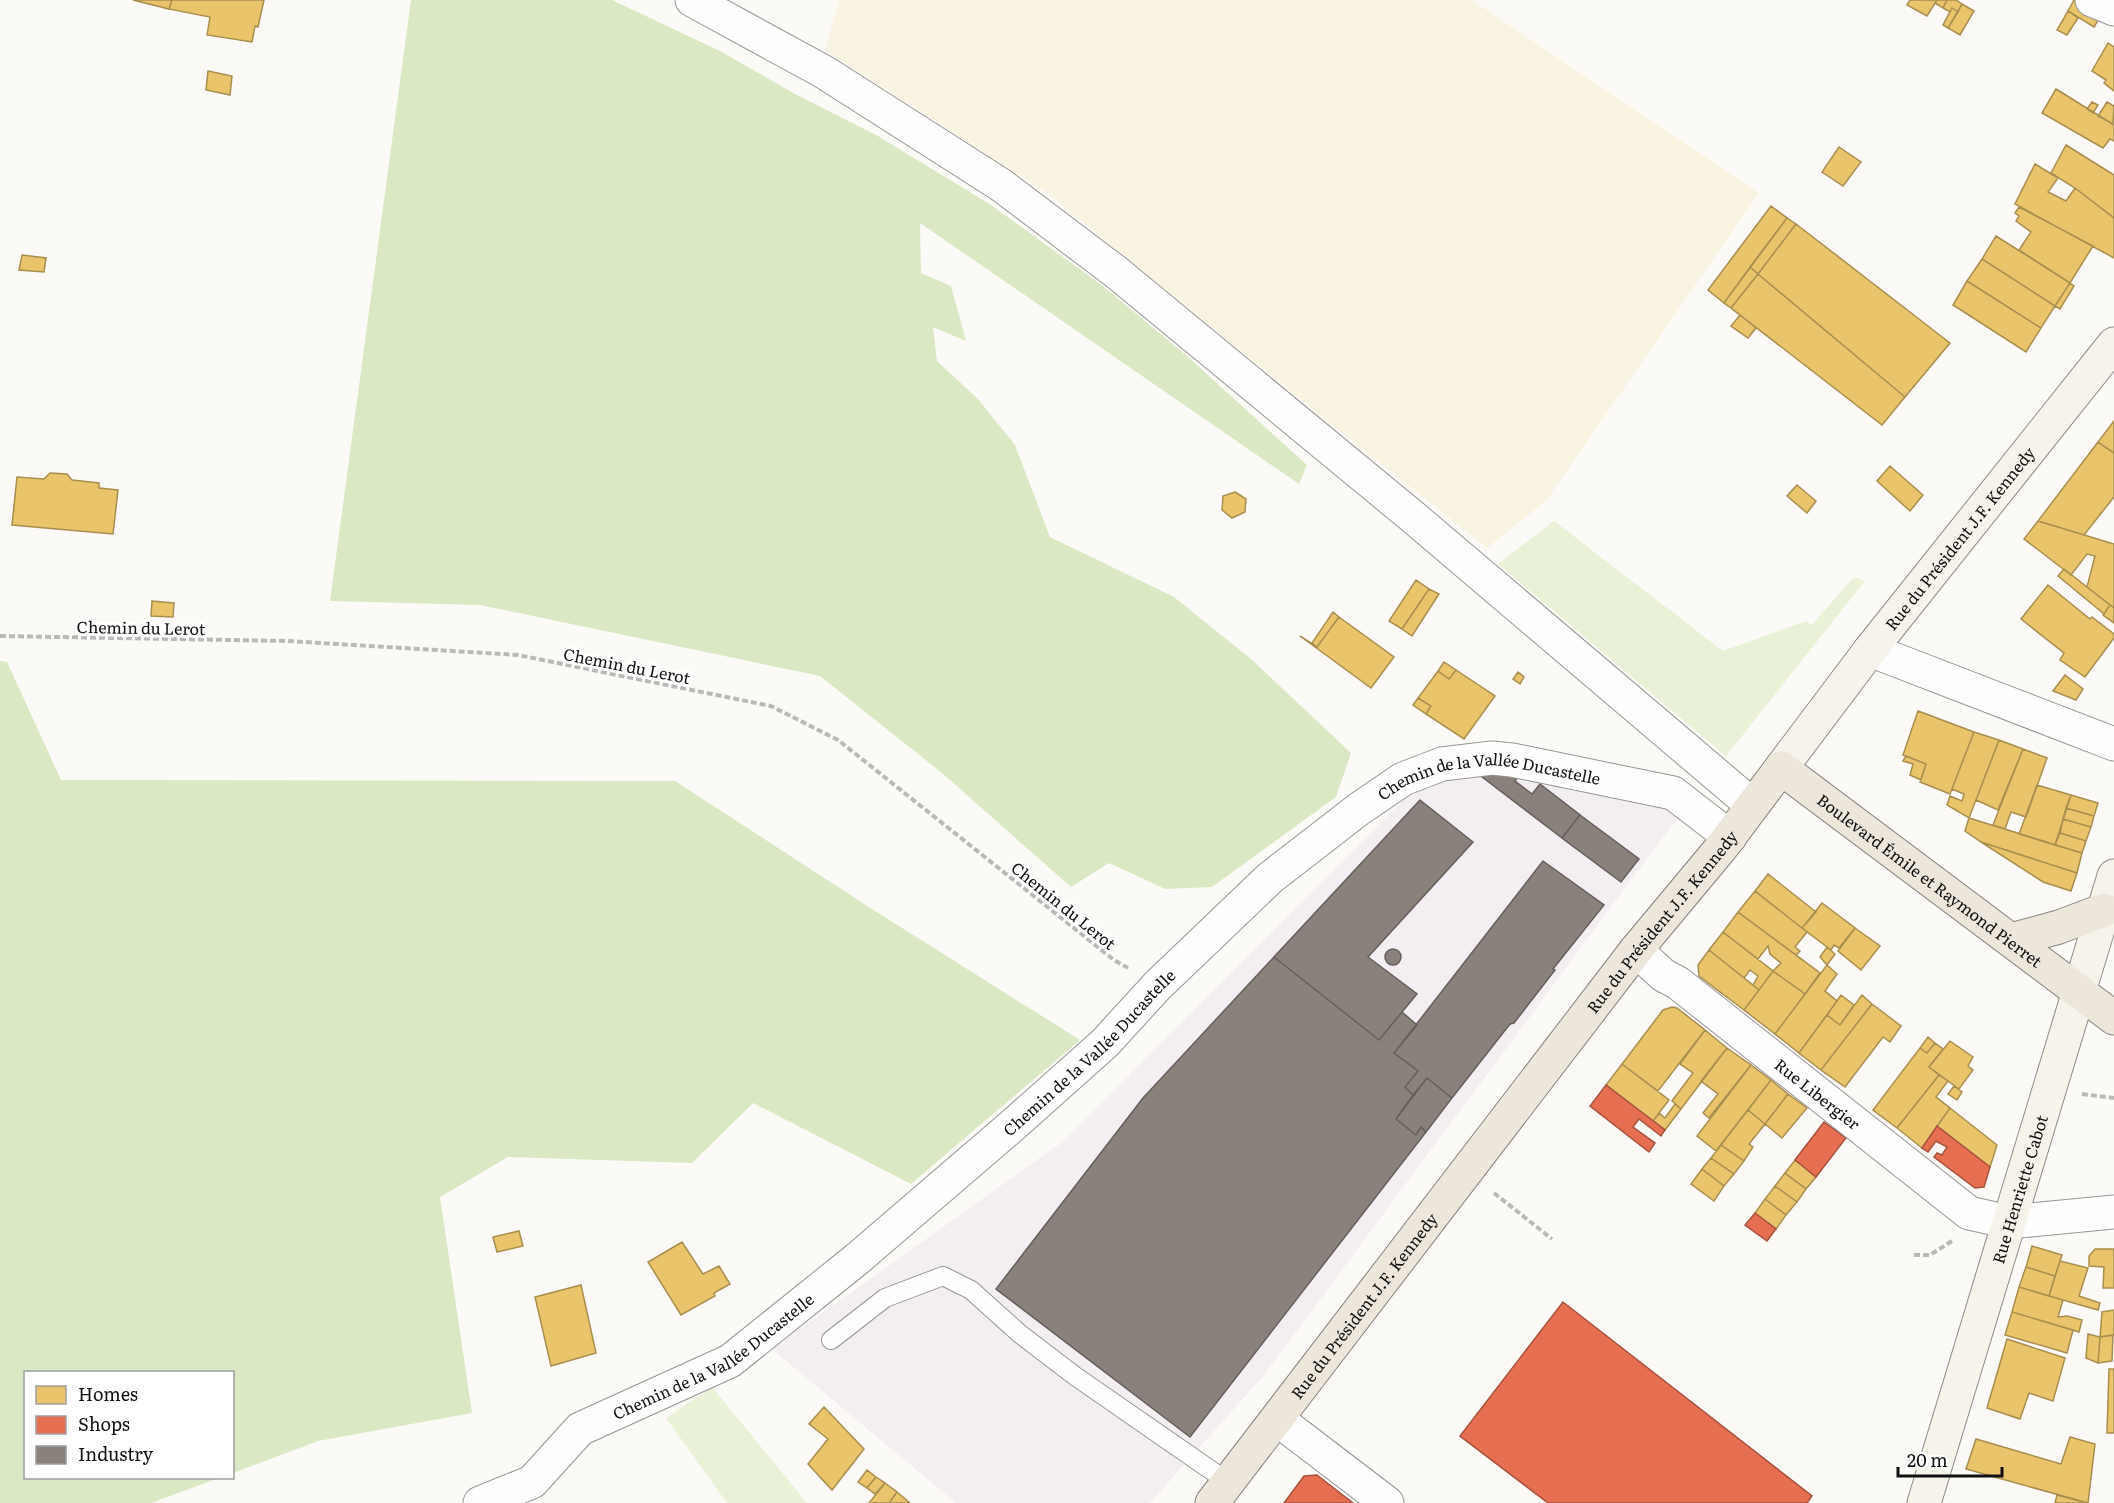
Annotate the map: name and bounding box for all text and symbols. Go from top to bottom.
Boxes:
street label: Rue du Président J.F. Kennedy [1879,441,2040,635]
street label: Chemin du Lerot [77,614,206,640]
street label: Chemin du Lerot [562,641,693,689]
street label: Chemin de la Vallée Ducastelle [1372,746,1603,805]
street label: Boulevard Émile et Raymond Pierret [1812,787,2048,973]
street label: Rue du Président J.F. Kennedy [1580,824,1743,1018]
street label: Chemin du Lerot [1006,855,1122,955]
street label: Chemin de la Vallée Ducastelle [997,963,1180,1141]
street label: Rue Libergier [1770,1052,1866,1135]
street label: Rue Henriette Cabot [1985,1111,2053,1266]
street label: Rue du Président J.F. Kennedy [1284,1207,1443,1403]
street label: Chemin de la Vallée Ducastelle [608,1287,818,1425]
legend [24,1371,234,1479]
text: Homes [78,1380,138,1407]
text: Shops [78,1410,130,1437]
text: Industry [78,1440,154,1467]
scale bar [1898,1440,2002,1478]
text: 20 m [1907,1446,1948,1473]

